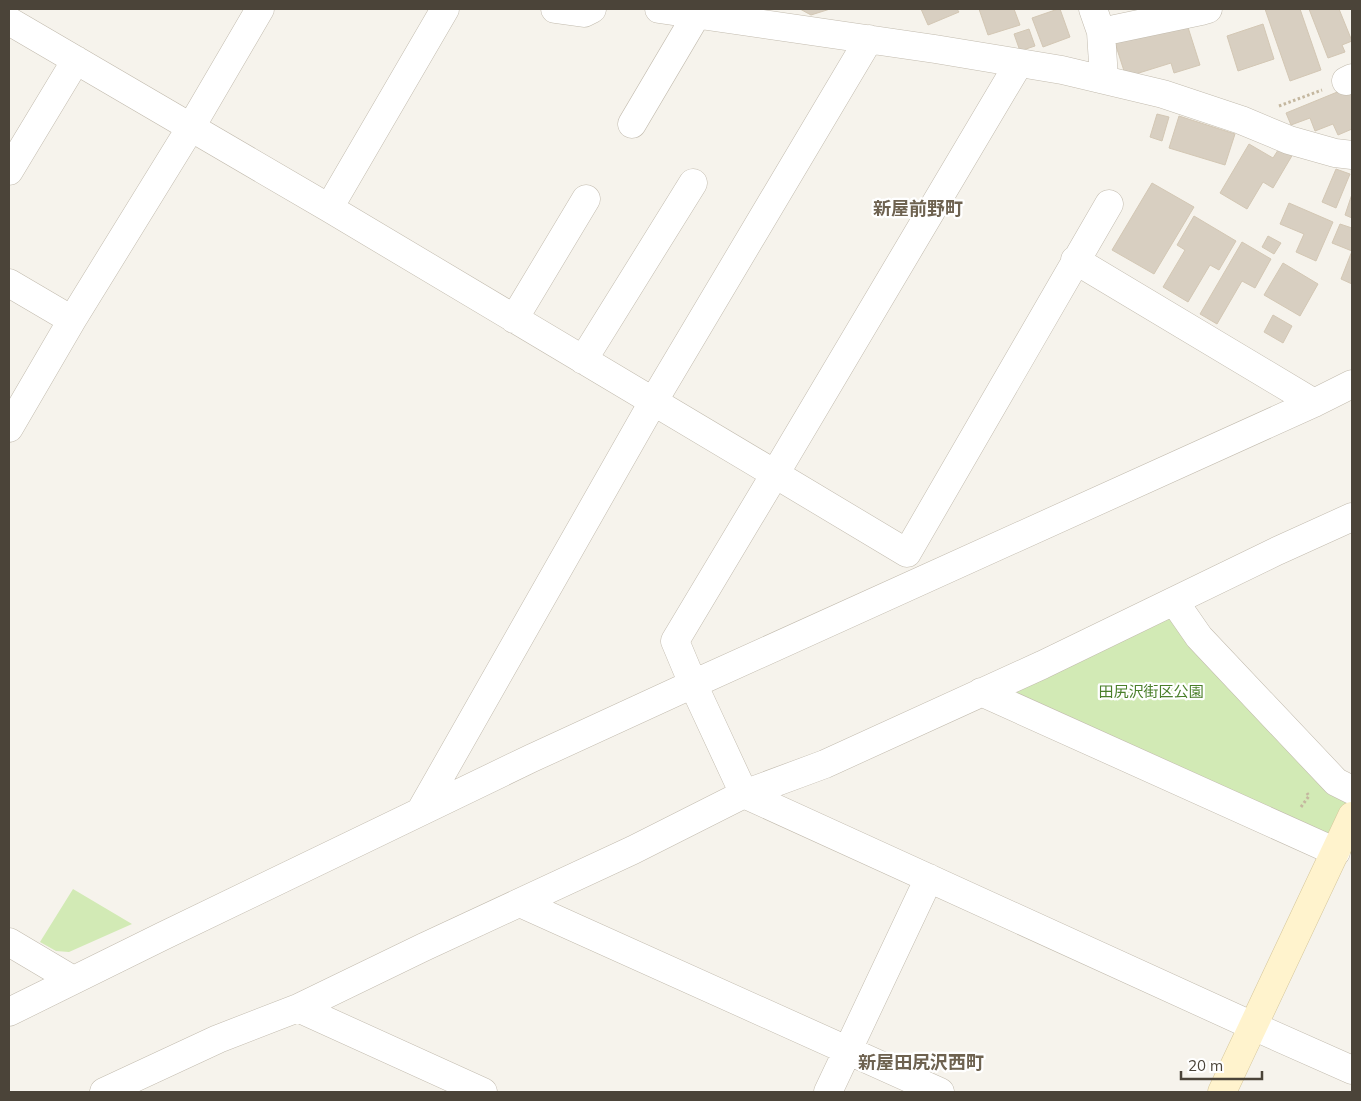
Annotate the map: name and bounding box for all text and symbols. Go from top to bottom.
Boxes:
district label: 新屋前野町 [873,197,963,220]
park label: 田尻沢街区公園 [1098,682,1204,701]
scale bar [1181,1048,1262,1080]
district label: 新屋田尻沢西町 [858,1051,984,1074]
text: 20 m [1188,1056,1223,1075]

